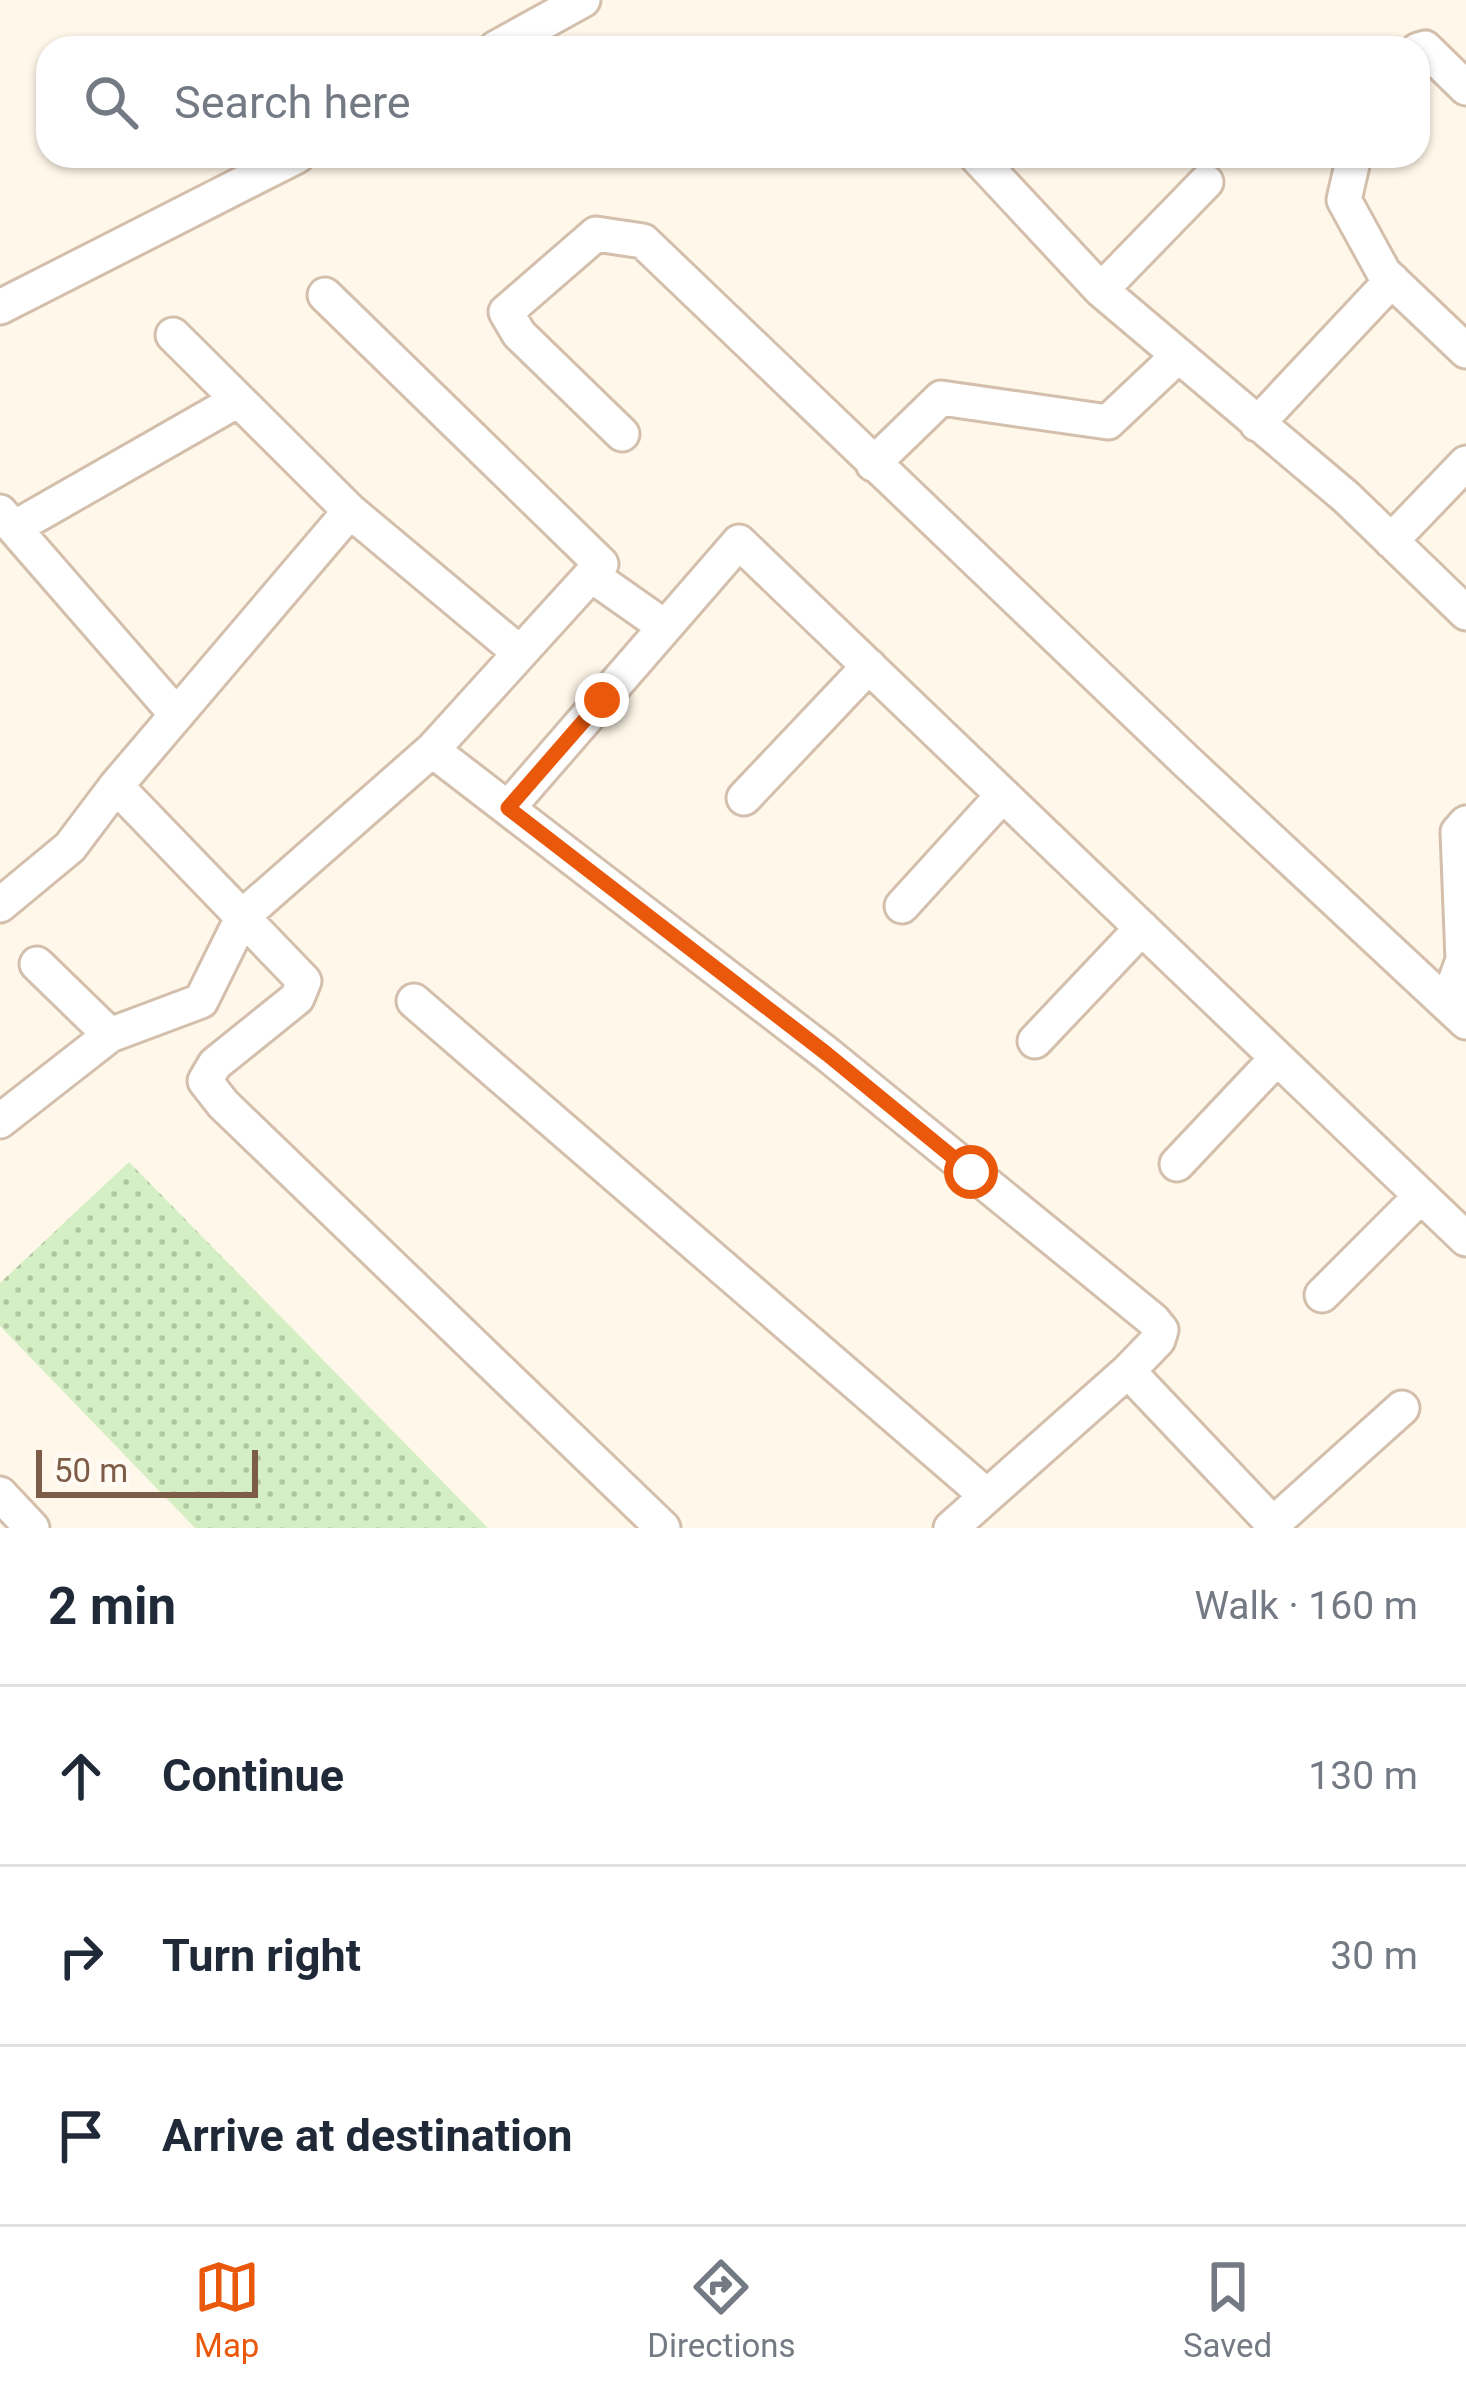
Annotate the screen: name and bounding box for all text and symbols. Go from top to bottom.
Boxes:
search box [36,36,1430,168]
icon: search [78,69,144,135]
text: Search here [174,76,411,129]
route end [575,673,629,727]
route start [944,1145,998,1199]
scale bar [36,1444,258,1497]
text: 50 m [54,1451,128,1490]
text: 2 min [48,1577,176,1636]
text: Walk · 160 m [1194,1583,1418,1629]
icon: ahead [48,1743,114,1809]
text: Continue [162,1749,344,1802]
text: 130 m [1308,1753,1418,1799]
icon: right [48,1923,114,1989]
text: Turn right [162,1929,361,1982]
text: 30 m [1330,1933,1418,1979]
icon: arrive [48,2103,114,2169]
text: Arrive at destination [162,2109,573,2162]
tab: Map [194,2254,260,2365]
tab: Directions [647,2254,796,2365]
tab: Saved [1183,2254,1272,2365]

